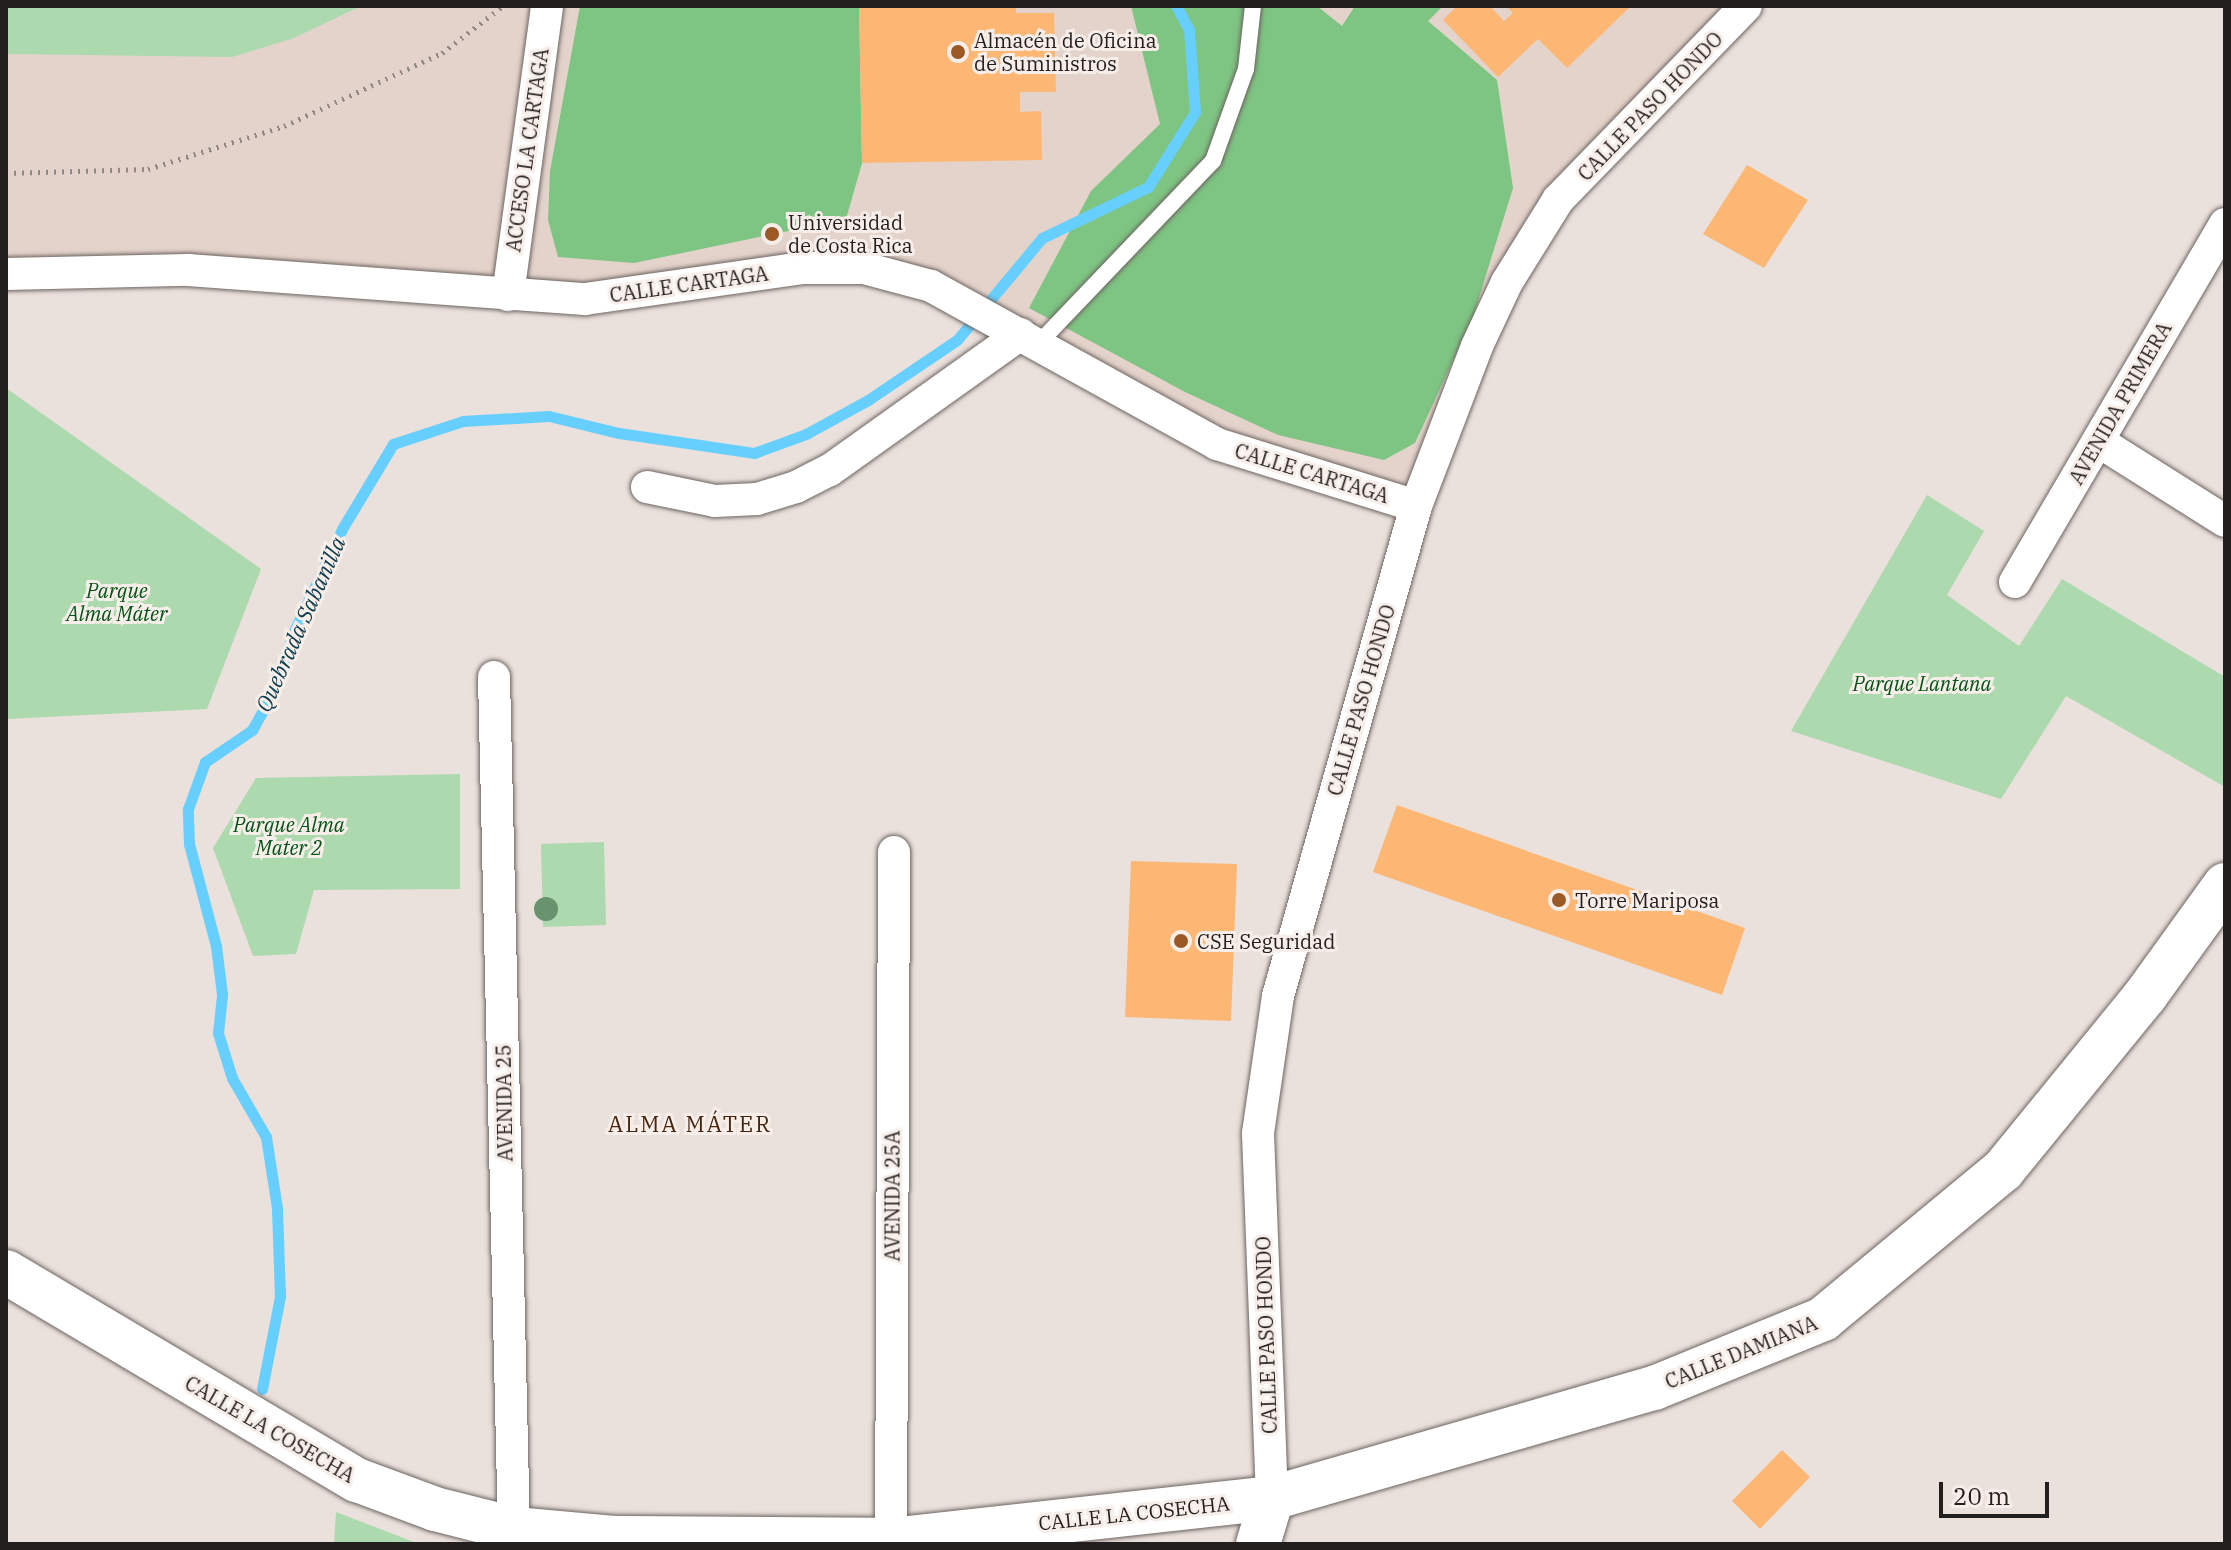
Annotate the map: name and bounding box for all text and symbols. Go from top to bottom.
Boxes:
street label: CALLE PASO HONDO [1573,26,1727,186]
place label: Almacén de Oficina de Suministros [974,28,1157,75]
marker: Almacén de Oficina de Suministros [949,43,967,61]
street label: ACCESO LA CARTAGA [501,47,553,253]
place label: Universidad de Costa Rica [788,210,913,257]
marker: Universidad de Costa Rica [763,225,781,243]
street label: CALLE CARTAGA [608,261,770,307]
street label: AVENIDA PRIMERA [2064,317,2176,489]
street label: CALLE CARTAGA [1232,438,1392,508]
water label: Quebrada Sabanilla [250,532,350,716]
park label: Parque Alma Máter [66,578,168,625]
street label: CALLE PASO HONDO [1322,602,1400,798]
park label: Parque Lantana [1853,671,1991,695]
park label: Parque Alma Mater 2 [233,813,345,860]
place label: Torre Mariposa [1575,888,1719,912]
marker: Torre Mariposa [1550,891,1568,909]
place label: CSE Seguridad [1197,929,1335,953]
marker: CSE Seguridad [1172,932,1190,950]
street label: AVENIDA 25 [491,1044,517,1162]
district label: ALMA MÁTER [608,1111,772,1137]
street label: AVENIDA 25A [880,1131,904,1261]
street label: CALLE PASO HONDO [1251,1236,1281,1434]
street label: CALLE DAMIANA [1661,1311,1821,1393]
street label: CALLE LA COSECHA [181,1371,359,1487]
scale bar [1943,1466,2053,1516]
text: 20 m [1953,1480,2010,1512]
street label: CALLE LA COSECHA [1037,1491,1231,1535]

